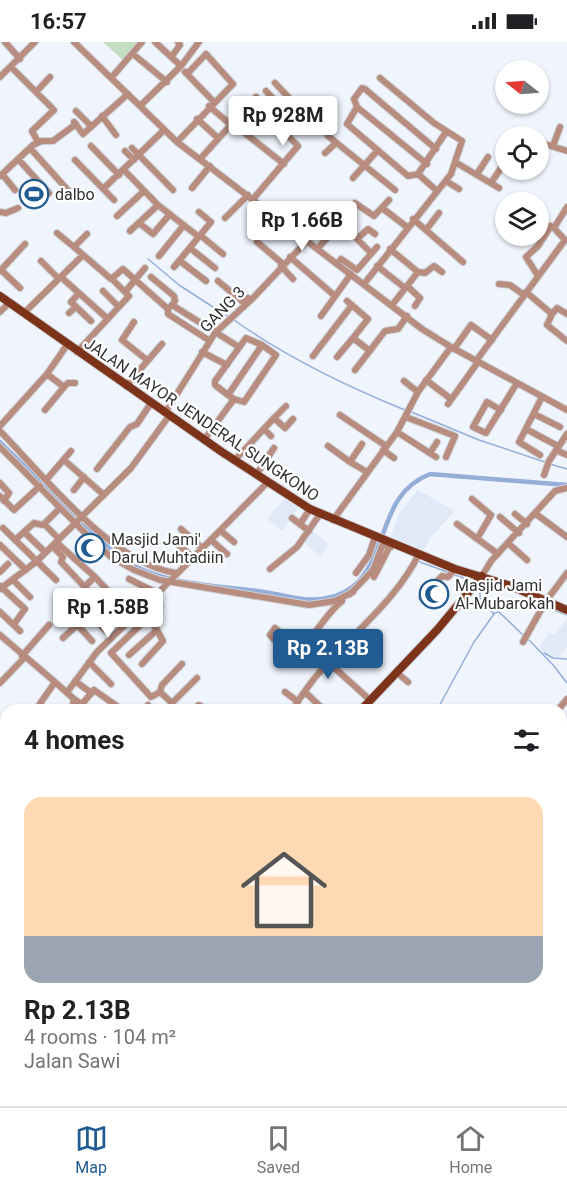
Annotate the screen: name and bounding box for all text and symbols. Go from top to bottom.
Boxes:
text: 16:57 [30,9,87,34]
north arrow [495,60,549,114]
map controls [495,60,549,246]
pin: Rp 928M [228,96,338,147]
text: Rp 928M [243,103,323,127]
button: locate [495,126,549,180]
sports icon: dalbo [18,178,50,210]
place label: dalbo [55,185,95,204]
button: layers [495,192,549,246]
pin: Rp 1.66B [240,201,364,252]
text: Rp 1.66B [261,208,343,232]
street label: GANG 3 [196,282,249,336]
street label: JALAN MAYOR JENDERAL SUNGKONO [81,334,323,505]
place label: Masjid Jami' Darul Muhtadiin [111,530,223,567]
mosque icon: Masjid Jami' Darul Muhtadiin [74,532,106,564]
place label: Masjid Jami Al-Mubarokah [455,576,554,613]
mosque icon: Masjid Jami Al-Mubarokah [418,578,450,610]
pin: Rp 1.58B [46,588,170,639]
text: Rp 1.58B [67,595,149,619]
pin: Rp 2.13B [266,629,390,680]
text: Rp 2.13B [287,636,369,660]
icon: filters [510,724,543,757]
text: 4 homes [24,725,125,755]
icon: home [230,836,338,944]
text: Rp 2.13B [24,995,131,1025]
text: 4 rooms · 104 m² [24,1025,176,1049]
text: Jalan Sawi [24,1049,120,1073]
tab: Map [75,1122,108,1177]
tab: Saved [257,1122,300,1177]
tab: Home [449,1122,492,1177]

